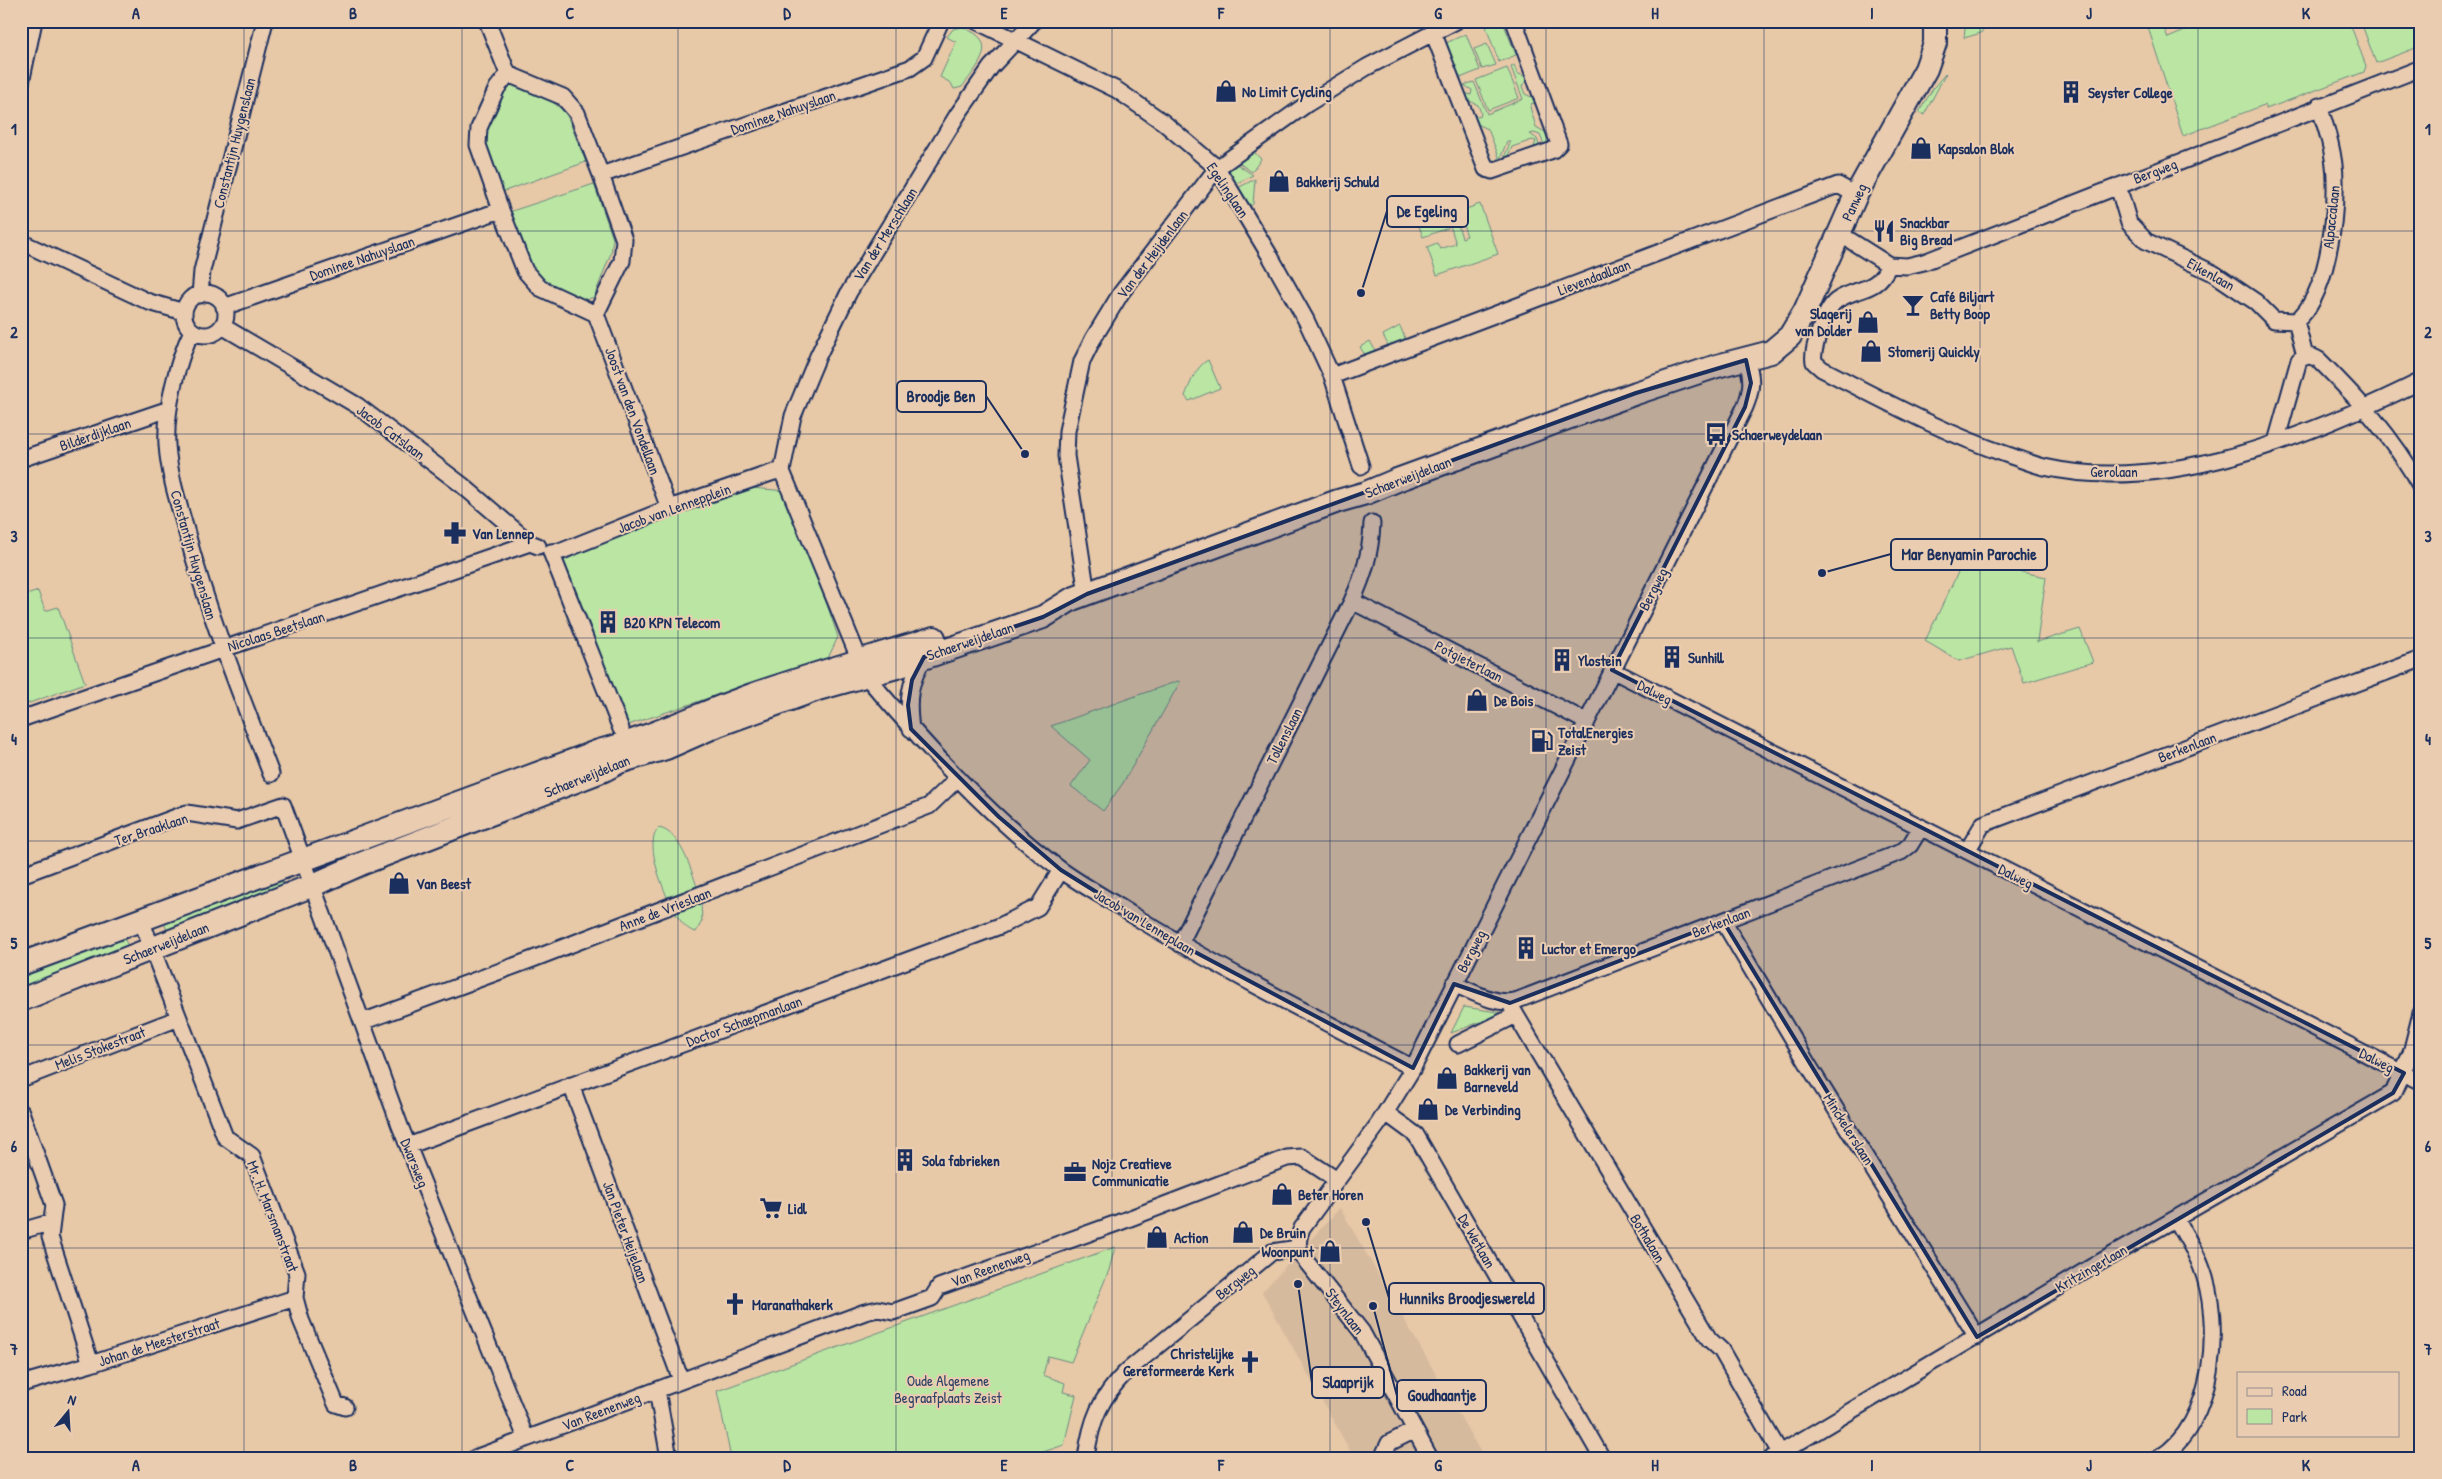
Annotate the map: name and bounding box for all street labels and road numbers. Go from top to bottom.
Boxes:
street label: Constantijn Huygenslaan [208,75,260,211]
street label: Dominee Nahuyslaan [728,84,838,140]
street label: Bergweg [2130,153,2180,189]
street label: Egelinglaan [1202,158,1254,222]
street label: Panweg [1836,179,1872,224]
street label: Van der Merschlaan [848,183,922,285]
street label: Alpaccalaan [2317,184,2345,250]
street label: Van der Heijdenlaan [1112,205,1193,303]
street label: Dominee Nahuyslaan [307,230,417,286]
street label: Eikenlaan [2183,252,2239,296]
street label: Lievendaallaan [1555,253,1634,300]
street label: Joost van den Vondellaan [600,344,666,478]
street label: Jacob Catslaan [353,399,430,465]
street label: Bilderdijklaan [57,412,134,456]
street label: Schaerweijdelaan [1362,451,1454,503]
street label: Gerolaan [2090,461,2138,482]
street label: Jacob van Lennepplein [614,478,734,538]
street label: Constantijn Huygenslaan [165,488,223,623]
street label: Bergweg [1633,564,1673,614]
street label: Nicolaas Beetslaan [225,605,328,657]
street label: Schaerweijdelaan [924,616,1017,666]
street label: Potgieterlaan [1431,635,1507,687]
street label: Dalweg [1634,674,1676,710]
street label: Tollenslaan [1261,704,1307,768]
street label: Berkenlaan [2155,726,2219,768]
street label: Schaerweijdelaan [541,749,633,803]
street label: Ter Braaklaan [112,807,191,851]
street label: Dalweg [1995,858,2037,894]
street label: Anne de Vrieslaan [616,882,714,936]
street label: Jacob van Lenneplaan [1090,883,1200,961]
street label: Berkenlaan [1689,901,1753,943]
street label: Schaerweijdelaan [120,916,212,970]
street label: Bergweg [1451,926,1491,976]
street label: Doctor Schaepmanlaan [683,990,805,1052]
street label: Melis Stokestraat [52,1021,149,1075]
street label: Dalweg [2356,1042,2398,1078]
street label: Minckelerslaan [1819,1089,1880,1169]
street label: Dwarsweg [396,1135,434,1191]
street label: Mr. H. Marsmanstraat [242,1157,304,1276]
street label: Jan Pieter Heijelaan [598,1178,654,1286]
street label: De Wetlaan [1453,1210,1501,1272]
street label: Bothalaan [1625,1210,1671,1267]
street label: Kritzingerlaan [2051,1239,2131,1297]
street label: Van Reenenweg [948,1244,1033,1292]
street label: Bergweg [1211,1259,1260,1304]
street label: Steynlaan [1320,1283,1370,1339]
street label: Johan de Meesterstraat [96,1312,223,1372]
street label: Van Reenenweg [559,1386,644,1436]

